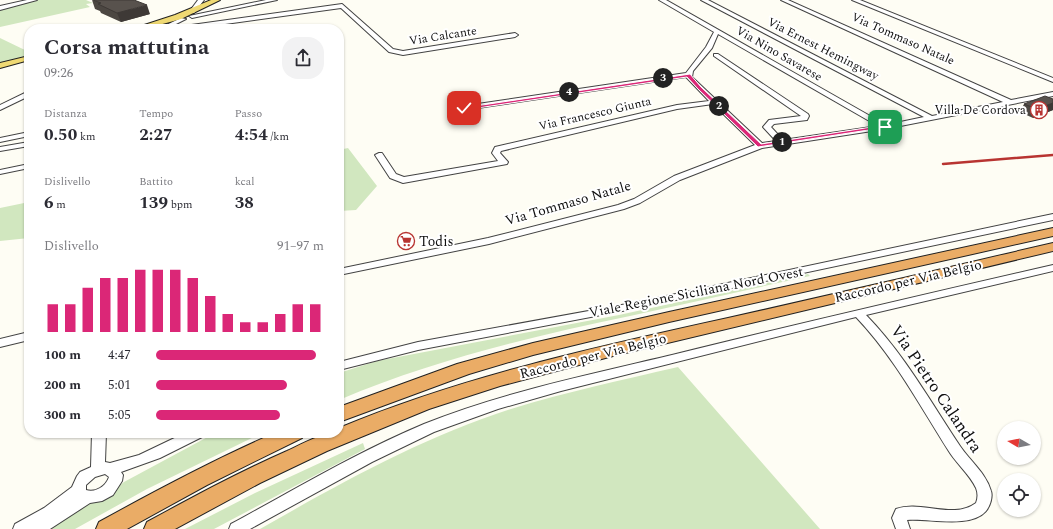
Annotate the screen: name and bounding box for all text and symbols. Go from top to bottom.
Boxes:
street label: Via Tommaso Natale [848,8,958,70]
street label: Via Ernest Hemingway [764,13,883,86]
street label: Via Calcante [408,21,478,51]
street label: Via Nino Savarese [732,22,826,87]
text: Corsa mattutina [44,31,209,64]
button: share [282,37,324,79]
text: 09:26 [44,63,73,83]
pin: 3 [653,68,673,88]
text: 3 [660,69,666,86]
pin: 4 [559,82,579,102]
text: 4 [566,83,572,100]
pin [447,91,481,125]
street label: Via Francesco Giunta [537,92,653,136]
pin: 2 [709,96,729,116]
icon: check [453,97,475,119]
text: 2 [716,97,722,114]
building icon: Villa De Cordova [1029,100,1049,120]
place label: Villa De Cordova [935,101,1026,120]
text: Distanza [44,105,87,122]
text: Tempo [139,105,173,122]
text: Passo [235,105,262,122]
pin [868,110,902,144]
icon: arrive [874,116,896,138]
text: 0.50 [44,122,77,148]
text: 2:27 [139,122,173,148]
text: 4:54 [235,122,268,148]
text: km [77,128,96,145]
text: /km [268,128,289,145]
pin: 1 [772,132,792,152]
text: 1 [779,133,785,150]
text: Dislivello [44,173,90,190]
text: Battito [139,173,173,190]
text: kcal [235,173,254,190]
street label: Via Tommaso Natale [503,175,634,231]
text: 6 [44,190,54,216]
text: 139 [139,190,168,216]
text: 38 [235,190,254,216]
text: m [54,196,66,213]
text: bpm [168,196,193,213]
supermarket icon: Todis [396,231,416,251]
place label: Todis [419,231,454,252]
text: Dislivello [44,236,99,256]
text: 91–97 m [277,236,324,256]
street label: Raccordo per Via Belgio [832,254,984,308]
street label: Viale Regione Siciliana Nord Ovest [587,261,805,323]
street label: Via Pietro Calandra [883,320,989,459]
street label: Raccordo per Via Belgio [517,328,669,384]
text: 100 m [44,345,81,365]
text: 4:47 [108,345,131,365]
text: 200 m [44,375,81,395]
text: 5:01 [108,375,131,395]
text: 300 m [44,405,81,425]
text: 5:05 [108,405,131,425]
north arrow [997,421,1041,465]
map controls [997,421,1041,517]
button: locate [997,473,1041,517]

